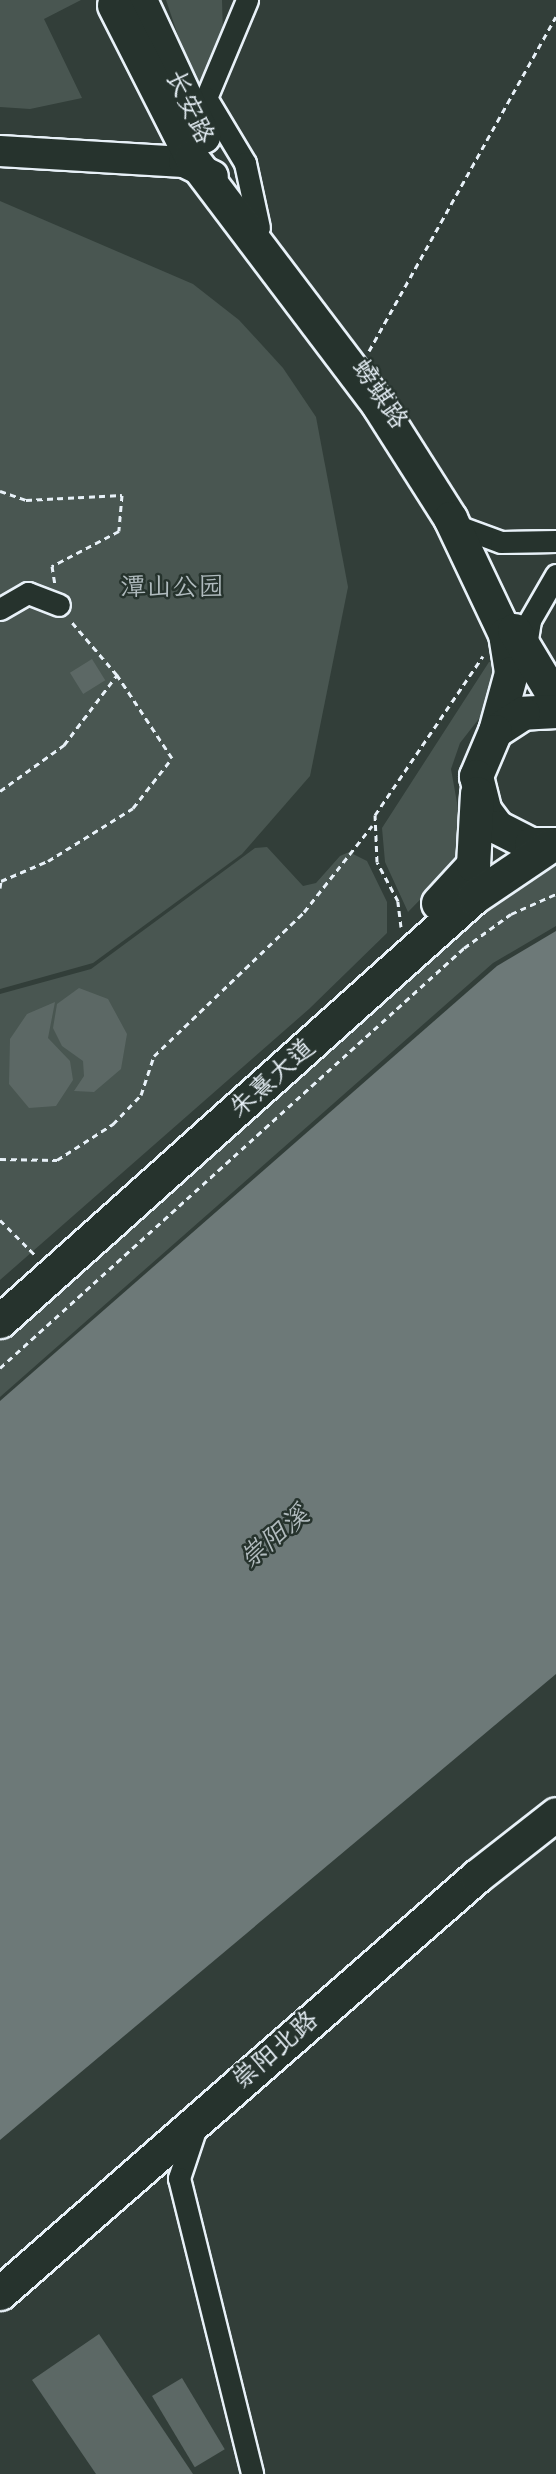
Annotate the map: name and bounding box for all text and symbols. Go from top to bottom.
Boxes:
street label: 长安路 [159,65,221,149]
street label: 螃蜞路 [345,353,415,435]
park label: 潭山公园 [120,571,224,603]
street label: 朱熹大道 [223,1032,321,1124]
water label: 崇阳溪 [233,1499,315,1575]
street label: 崇阳北路 [226,2004,324,2096]

